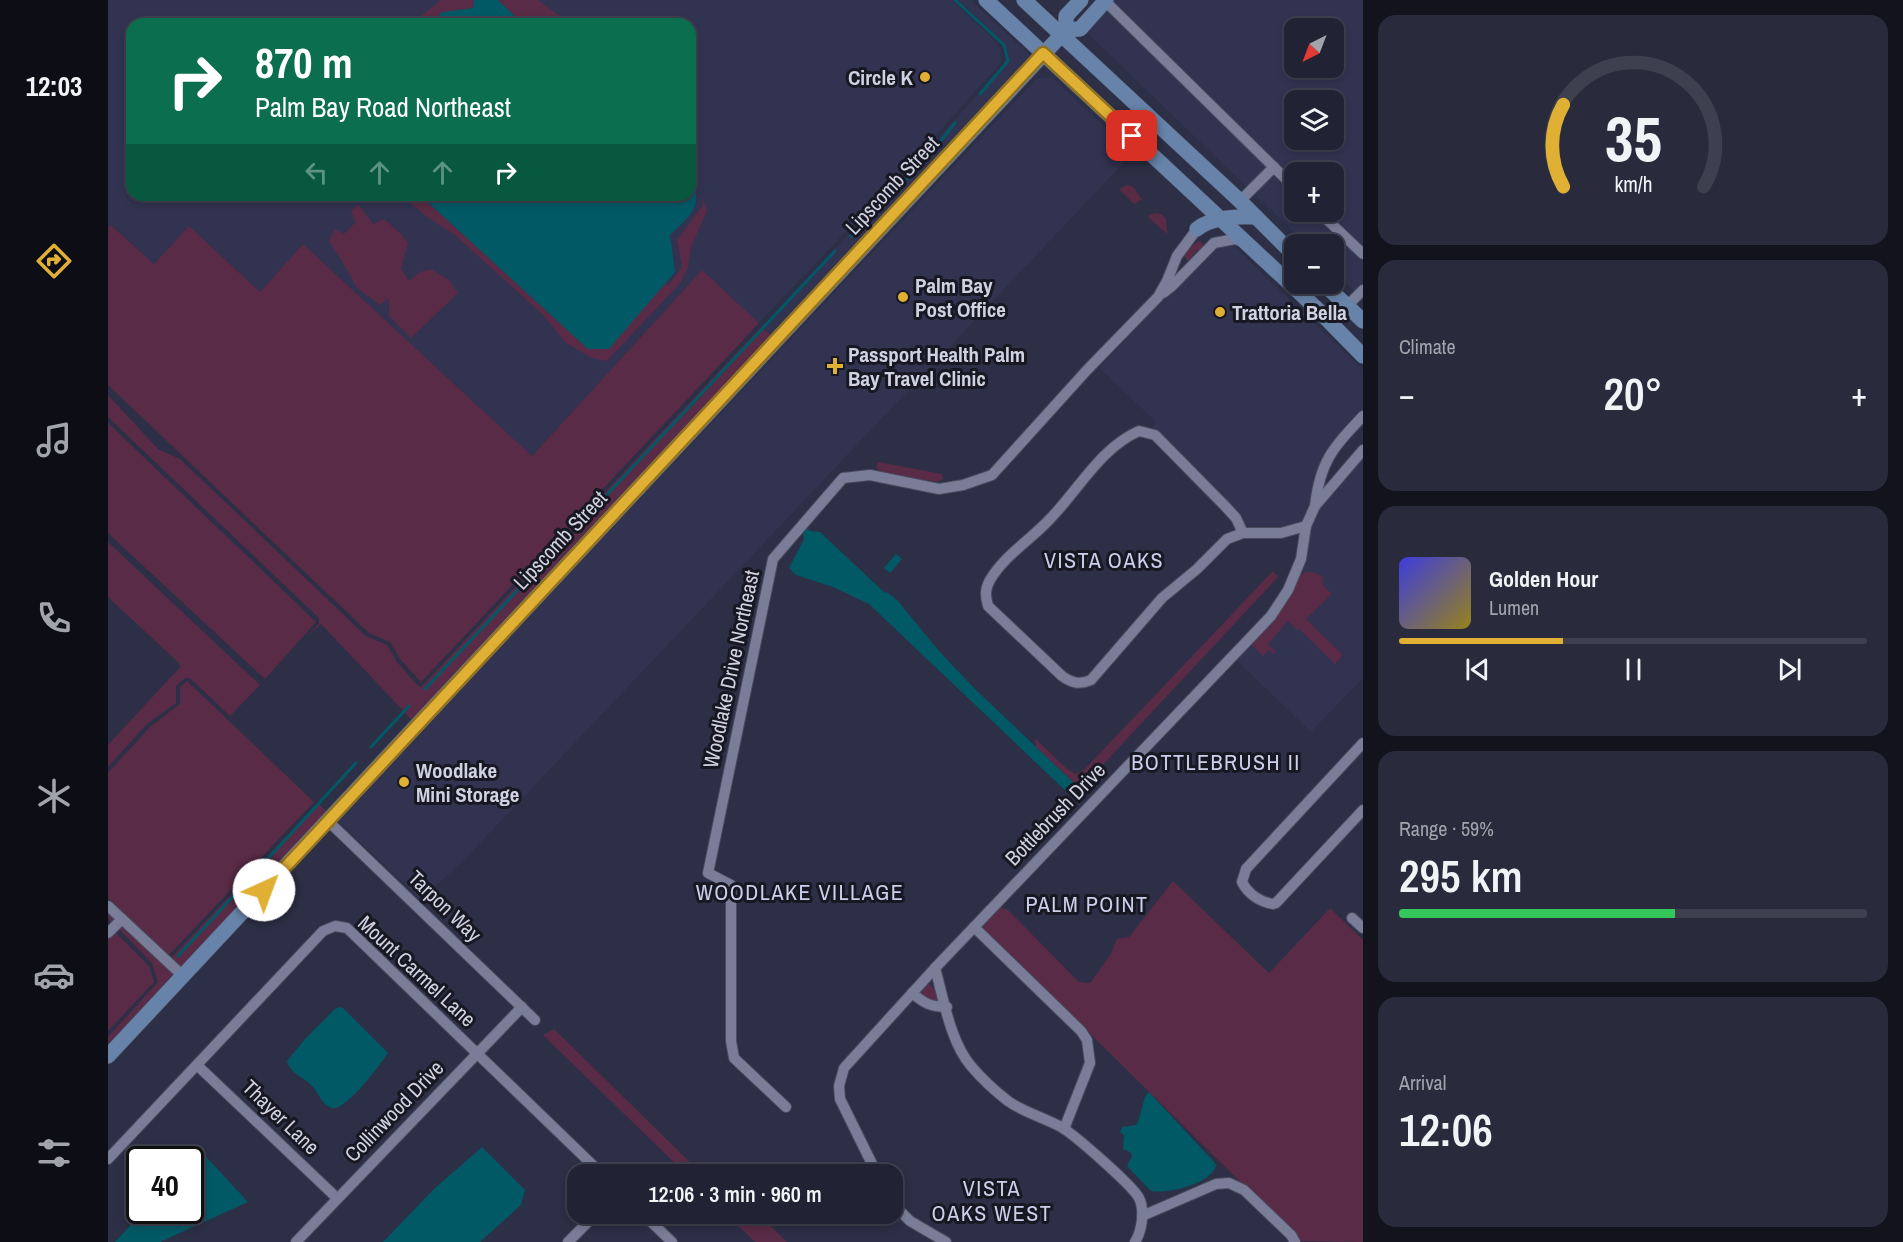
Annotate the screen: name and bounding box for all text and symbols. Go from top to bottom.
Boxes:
north arrow [1284,18,1344,78]
map controls [1284,18,1344,294]
text: 870 m [255,35,353,91]
icon: right [156,42,234,120]
place label: Circle K [848,63,914,92]
text: 12:03 [26,68,82,104]
marker: Circle K [918,70,932,84]
text: Palm Bay Road Northeast [255,89,511,125]
button: layers [1284,90,1344,150]
text: 35 [1605,96,1661,180]
pin [1106,110,1157,161]
icon: arrive [1115,119,1148,152]
street label: Lipscomb Street [839,129,946,241]
icon: left [300,156,333,189]
icon: ahead [363,156,396,189]
icon: ahead [426,156,459,189]
icon: right [489,156,522,189]
button: + [1284,162,1344,222]
text: km/h [1614,171,1652,200]
button: − [1284,234,1344,294]
icon: directions [33,240,75,282]
place label: Palm Bay Post Office [915,271,1006,324]
marker: Palm Bay Post Office [896,290,910,304]
place label: Trattoria Bella [1232,298,1347,327]
marker: Trattoria Bella [1213,305,1227,319]
text: Climate [1399,333,1456,360]
place label: Passport Health Palm Bay Travel Clinic [848,340,1025,393]
marker: Passport Health Palm Bay Travel Clinic [826,357,844,375]
text: 20° [1603,363,1663,424]
text: − [1399,372,1415,416]
text: + [1851,372,1867,416]
icon: music [33,419,75,461]
street label: Lipscomb Street [507,484,614,596]
district label: VISTA OAKS [1044,545,1164,575]
text: Golden Hour [1489,564,1598,594]
street label: Woodlake Drive Northeast [696,567,766,771]
text: Lumen [1489,594,1539,621]
icon: phone [33,597,75,639]
icon: previous [1461,653,1494,686]
icon: pause [1617,653,1650,686]
icon: next [1773,653,1806,686]
district label: BOTTLEBRUSH II [1131,747,1301,777]
place label: Woodlake Mini Storage [416,756,519,809]
street label: Bottlebrush Drive [998,756,1112,872]
icon: climate [33,775,75,817]
marker: Woodlake Mini Storage [397,775,411,789]
text: Range · 59% [1399,815,1494,842]
text: 295 km [1399,845,1523,906]
position arrow [232,858,296,922]
street label: Tarpon Way [402,864,488,949]
district label: WOODLAKE VILLAGE [696,877,904,907]
district label: PALM POINT [1026,889,1148,919]
street label: Mount Carmel Lane [352,909,482,1033]
icon: car [33,954,75,996]
street label: Collinwood Drive [338,1054,450,1168]
text: Arrival [1399,1069,1446,1096]
street label: Thayer Lane [236,1073,326,1161]
text: 12:06 [1399,1099,1493,1160]
icon: filters [33,1132,75,1174]
speed limit sign: 40 [126,1146,204,1224]
district label: VISTA OAKS WEST [932,1173,1052,1228]
text: 12:06 · 3 min · 960 m [648,1179,822,1209]

